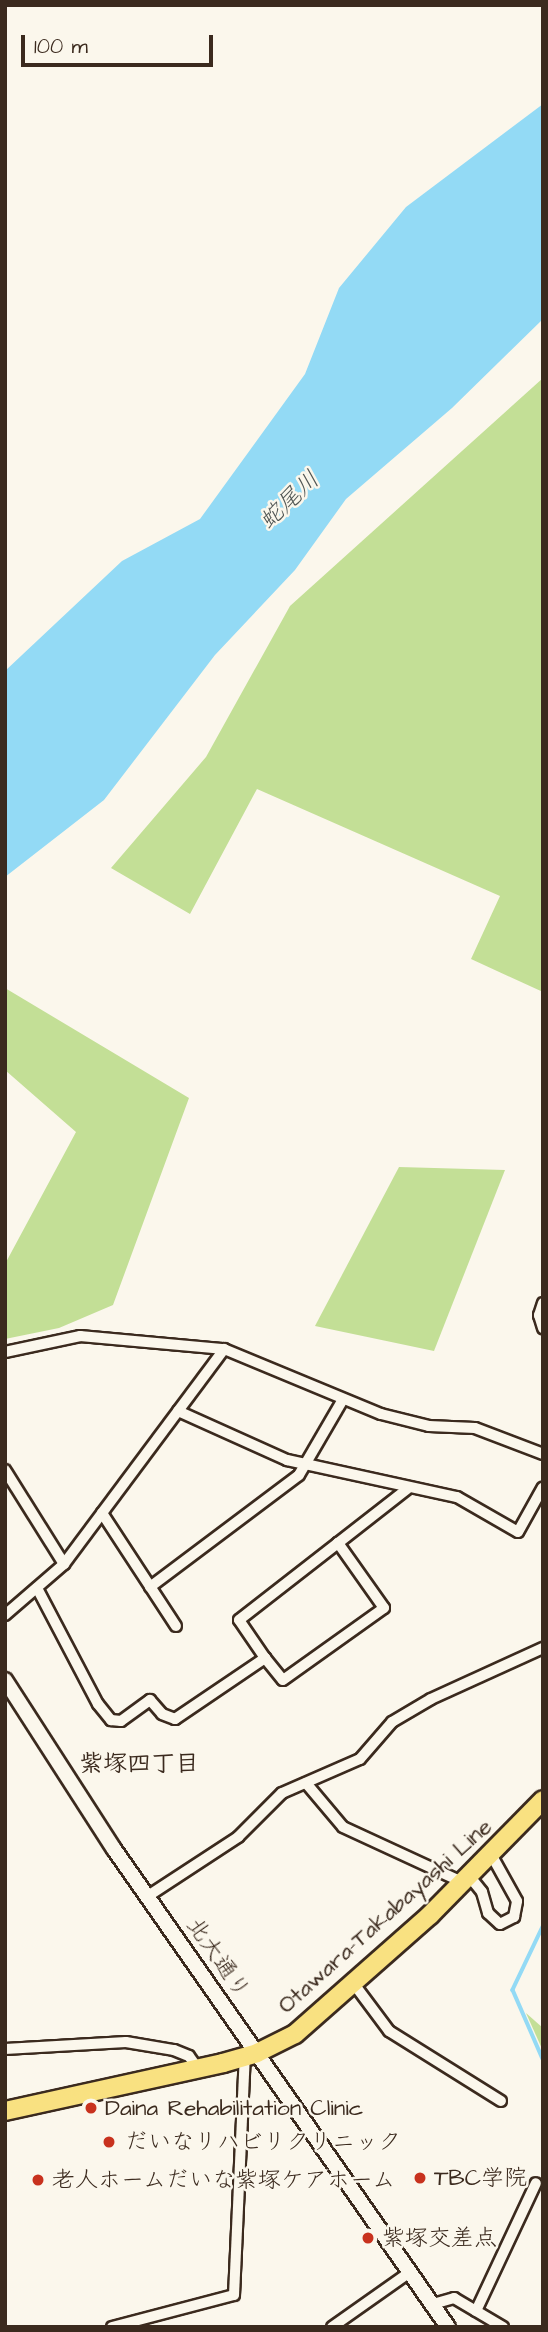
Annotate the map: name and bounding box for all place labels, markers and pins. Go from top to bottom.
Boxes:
place label: Daina Rehabilitation Clinic [105,2094,363,2122]
marker: Daina Rehabilitation Clinic [83,2100,99,2116]
place label: だいなリハビリクリニック [125,2128,401,2156]
marker: だいなリハビリクリニック [99,2132,119,2152]
place label: TBC学院 [434,2164,527,2192]
place label: 老人ホームだいな紫塚ケアホーム [52,2166,397,2194]
marker: TBC学院 [412,2170,428,2186]
marker: 老人ホームだいな紫塚ケアホーム [30,2172,46,2188]
place label: 紫塚交差点 [382,2224,497,2252]
marker: 紫塚交差点 [360,2230,376,2246]

